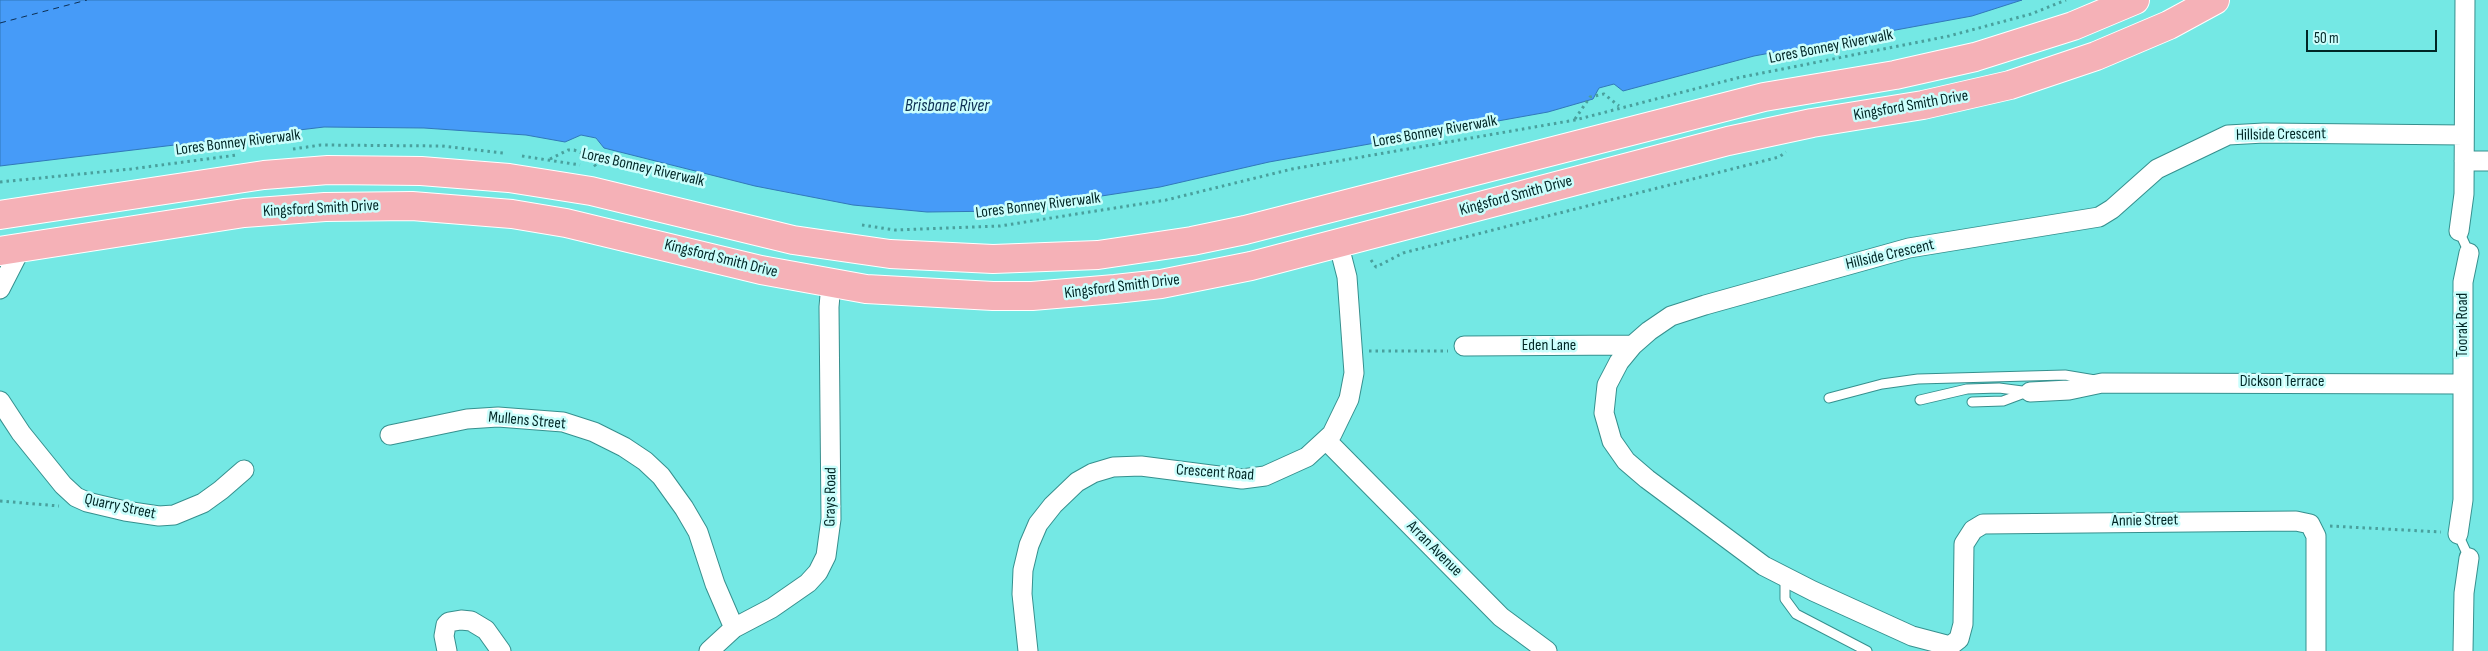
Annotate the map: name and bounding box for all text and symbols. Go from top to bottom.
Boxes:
scale bar [2308,20,2439,52]
street label: Lores Bonney Riverwalk [1767,26,1895,68]
text: 50 m [2314,29,2339,48]
street label: Kingsford Smith Drive [1852,86,1970,126]
water label: Brisbane River [905,95,989,117]
street label: Lores Bonney Riverwalk [1371,112,1499,152]
street label: Hillside Crescent [2236,125,2326,145]
street label: Lores Bonney Riverwalk [174,126,302,160]
street label: Lores Bonney Riverwalk [580,145,706,191]
street label: Kingsford Smith Drive [1457,172,1575,220]
street label: Lores Bonney Riverwalk [974,189,1102,223]
street label: Kingsford Smith Drive [263,196,379,222]
street label: Hillside Crescent [1844,235,1936,275]
street label: Kingsford Smith Drive [662,236,780,282]
street label: Kingsford Smith Drive [1063,270,1181,304]
street label: Toorak Road [2453,293,2473,357]
street label: Eden Lane [1522,336,1576,356]
street label: Dickson Terrace [2240,372,2324,392]
street label: Mullens Street [488,408,566,434]
street label: Crescent Road [1175,461,1255,485]
street label: Grays Road [821,467,841,527]
street label: Quarry Street [83,490,157,524]
street label: Annie Street [2112,511,2178,531]
street label: Arran Avenue [1402,517,1466,581]

